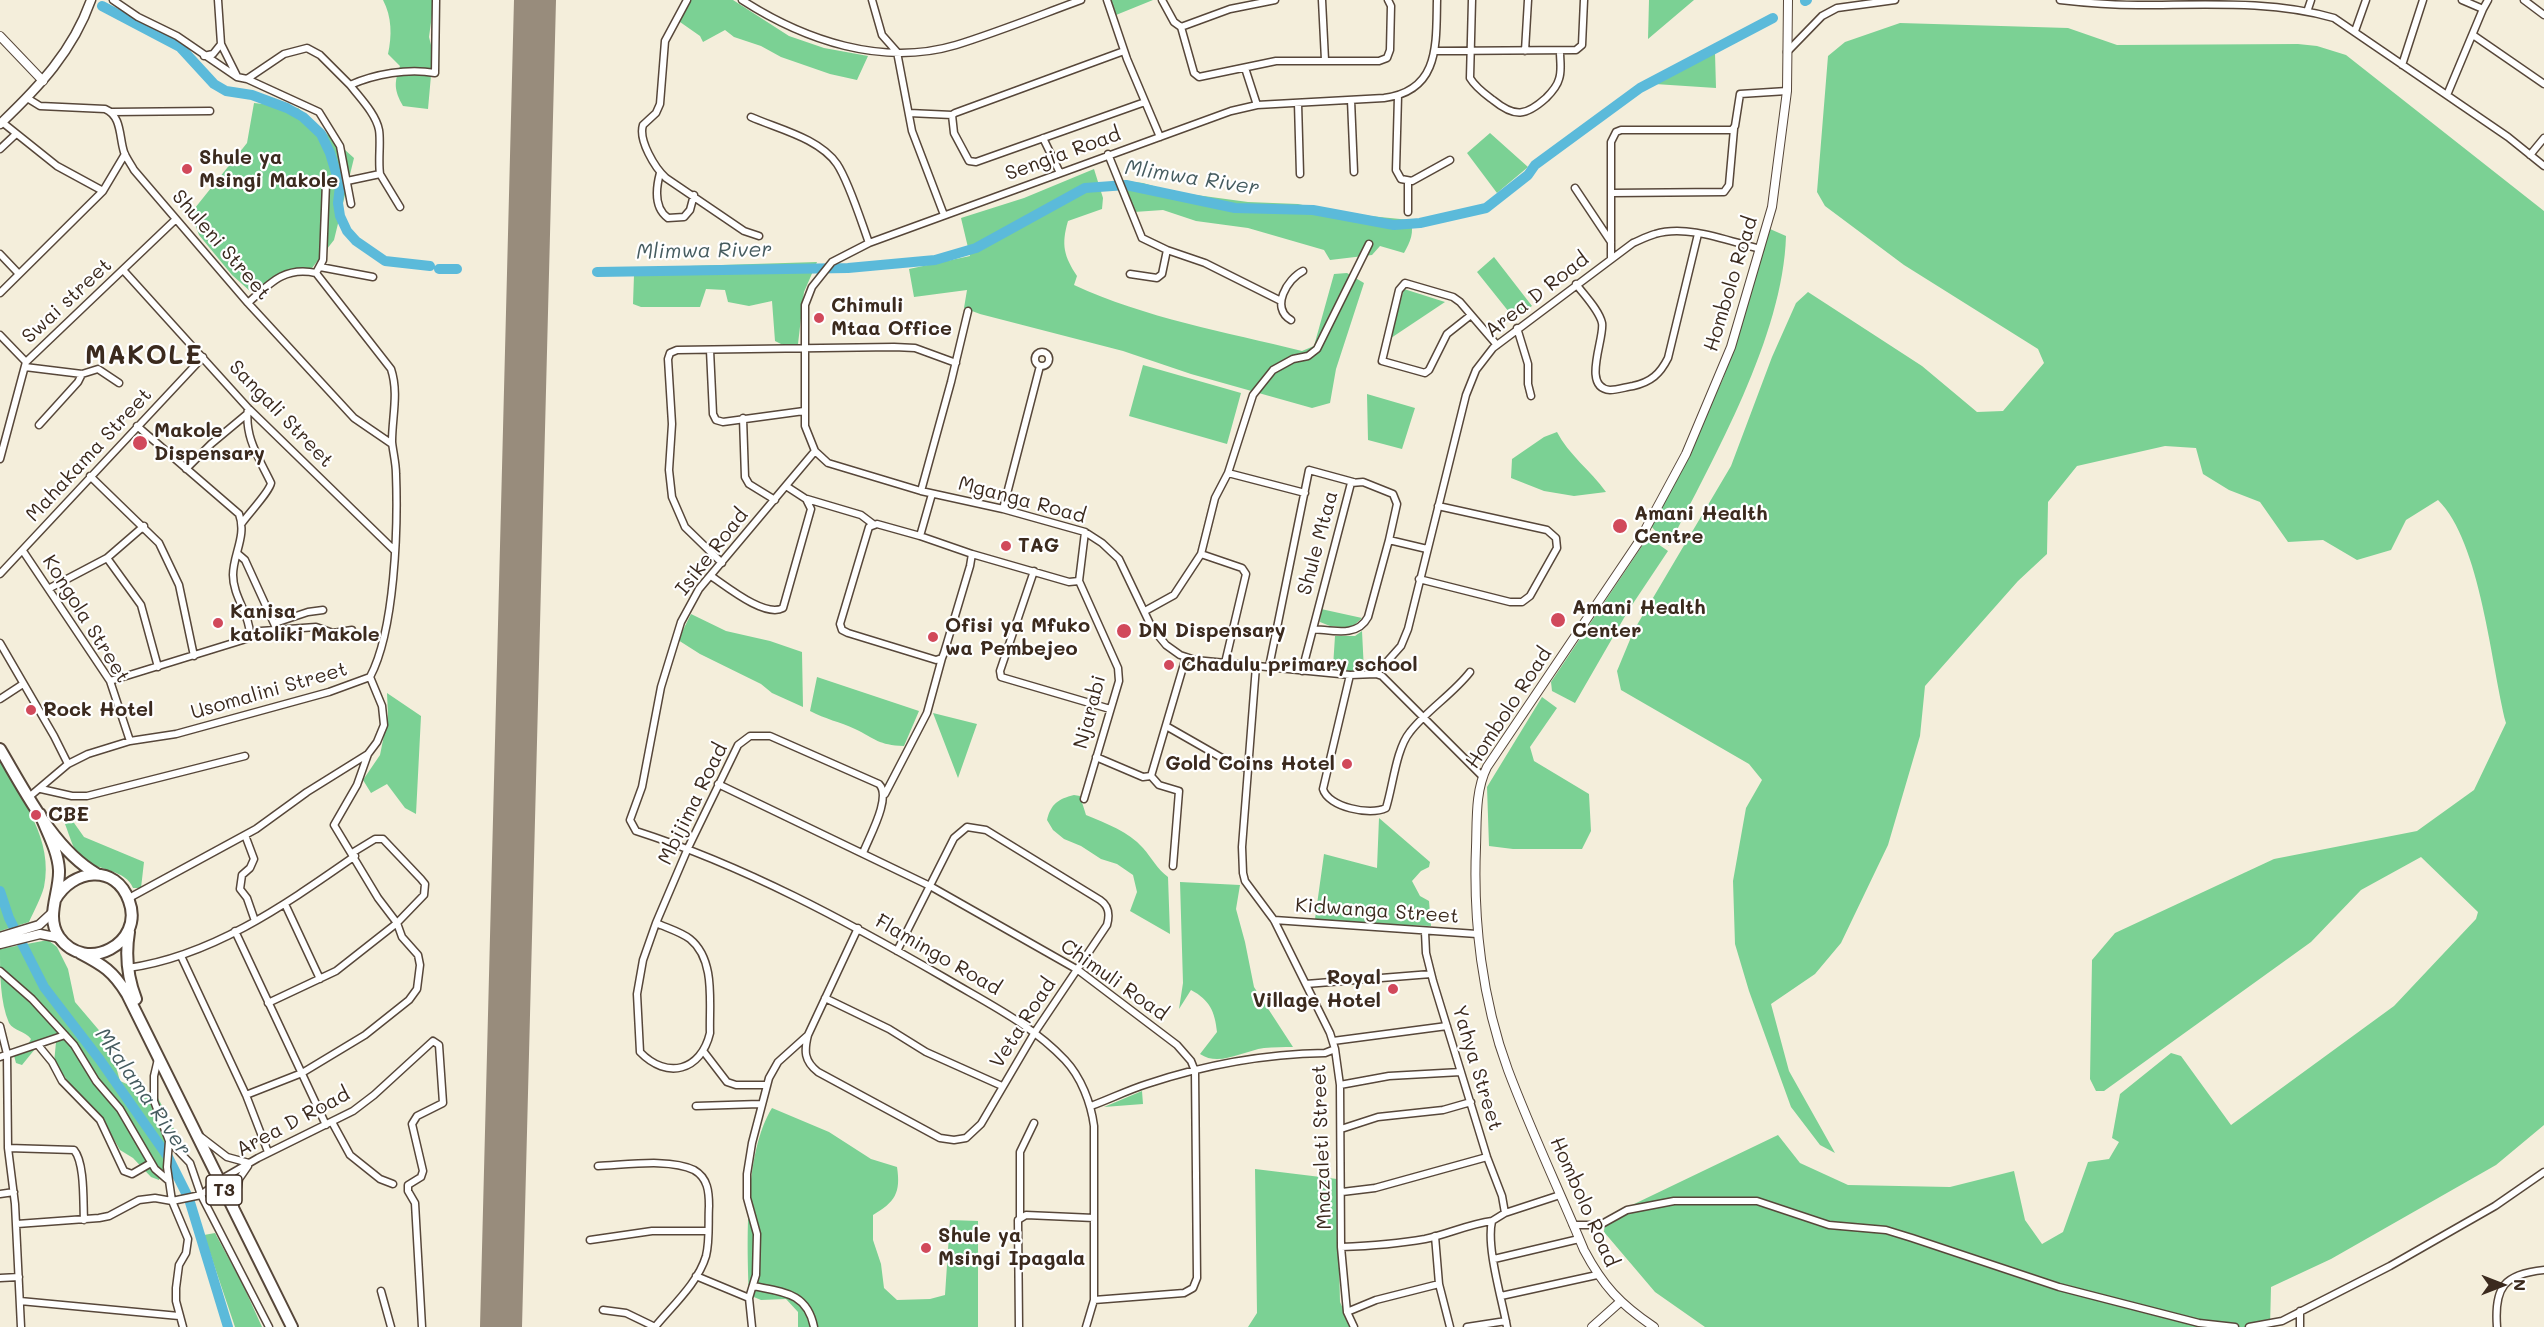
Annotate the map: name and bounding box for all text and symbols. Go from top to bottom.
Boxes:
street label: Sengia Road [1002,122,1124,186]
place label: Shule ya Msingi Makole [199,146,338,193]
water label: Mlimwa River [1123,155,1261,201]
marker: Shule ya Msingi Makole [180,162,194,176]
street label: Shuleni Street [167,185,275,305]
street label: Hombolo Road [1699,214,1763,354]
water label: Mlimwa River [636,237,772,265]
street label: Area D Road [1480,247,1594,343]
street label: Swai street [17,253,117,349]
place label: Chimuli Mtaa Office [831,294,952,341]
marker: Chimuli Mtaa Office [812,311,826,325]
district label: MAKOLE [85,340,203,372]
street label: Sangali Street [224,355,338,473]
street label: Mahakama Street [21,383,157,527]
place label: Makole Dispensary [154,419,265,466]
marker: Makole Dispensary [131,434,149,452]
street label: Mganga Road [955,471,1089,529]
street label: Shule Mtaa [1293,488,1343,598]
place label: Amani Health Centre [1634,502,1768,549]
street label: Isike Road [671,504,753,600]
marker: Amani Health Centre [1611,517,1629,535]
place label: TAG [1018,534,1059,558]
marker: TAG [999,539,1013,553]
street label: Kongola Street [37,551,135,687]
place label: Amani Health Center [1572,596,1706,643]
place label: Kanisa katoliki Makole [230,600,380,647]
marker: Amani Health Center [1549,611,1567,629]
place label: Ofisi ya Mfuko wa Pembejeo [945,614,1090,661]
marker: Kanisa katoliki Makole [211,616,225,630]
place label: DN Dispensary [1138,619,1286,643]
marker: DN Dispensary [1115,622,1133,640]
marker: Ofisi ya Mfuko wa Pembejeo [926,630,940,644]
street label: Hombolo Road [1461,643,1557,773]
place label: Chadulu primary school [1181,653,1418,677]
street label: Usomalini Street [188,657,350,725]
marker: Chadulu primary school [1162,658,1176,672]
street label: Njarabi [1069,673,1111,751]
place label: Rock Hotel [43,698,153,722]
marker: Rock Hotel [24,703,38,717]
street label: Mbijima Road [653,739,733,869]
place label: Gold Coins Hotel [1165,752,1335,776]
marker: Gold Coins Hotel [1340,757,1354,771]
place label: CBE [48,803,89,827]
marker: CBE [29,808,43,822]
street label: Kidwanga Street [1294,893,1460,929]
street label: Flamingo Road [871,909,1005,1001]
street label: Chimuli Road [1056,934,1172,1026]
place label: Royal Village Hotel [1252,966,1381,1013]
street label: Veta Road [985,973,1061,1073]
marker: Royal Village Hotel [1386,982,1400,996]
street label: Yahya Street [1447,1002,1507,1134]
water label: Mkalama River [90,1023,196,1161]
street label: Mnazaleti Street [1307,1064,1337,1230]
street label: Area D Road [232,1082,354,1162]
street label: Hombolo Road [1545,1133,1623,1271]
road number: T3 [206,1175,242,1205]
place label: Shule ya Msingi Ipagala [938,1224,1085,1271]
marker: Shule ya Msingi Ipagala [919,1241,933,1255]
north arrow [2472,1255,2532,1315]
text: N [2510,1279,2531,1291]

